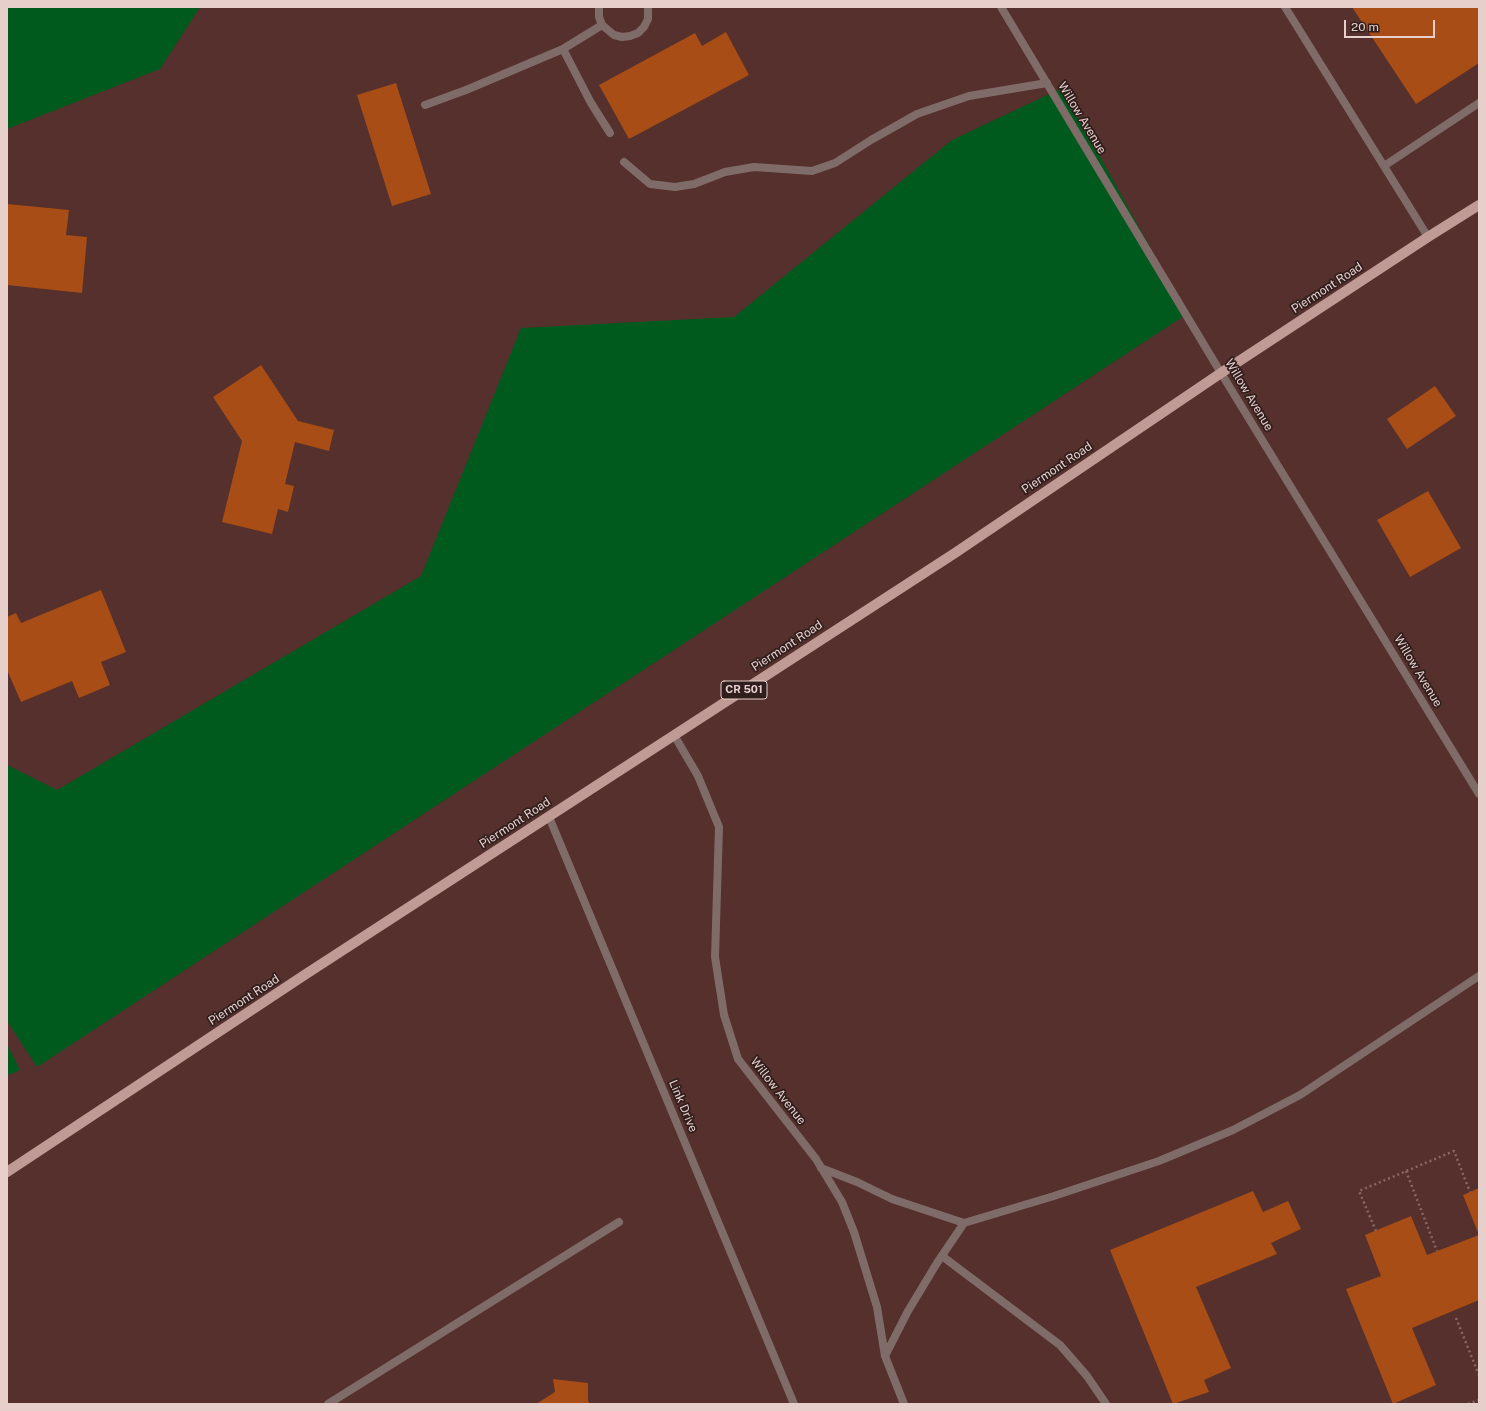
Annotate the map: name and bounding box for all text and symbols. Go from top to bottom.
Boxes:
scale bar [1346,12,1437,38]
text: 20 m [1351,20,1379,34]
street label: Willow Avenue [1055,79,1109,157]
street label: Piermont Road [1289,260,1365,316]
street label: Willow Avenue [1222,356,1276,434]
street label: Piermont Road [1019,439,1095,497]
street label: Piermont Road [749,618,825,674]
street label: Willow Avenue [1391,632,1445,710]
road number: CR 501 [721,681,767,699]
street label: Piermont Road [477,795,553,851]
street label: Piermont Road [206,972,282,1028]
street label: Willow Avenue [747,1054,809,1128]
street label: Link Drive [666,1078,700,1134]

